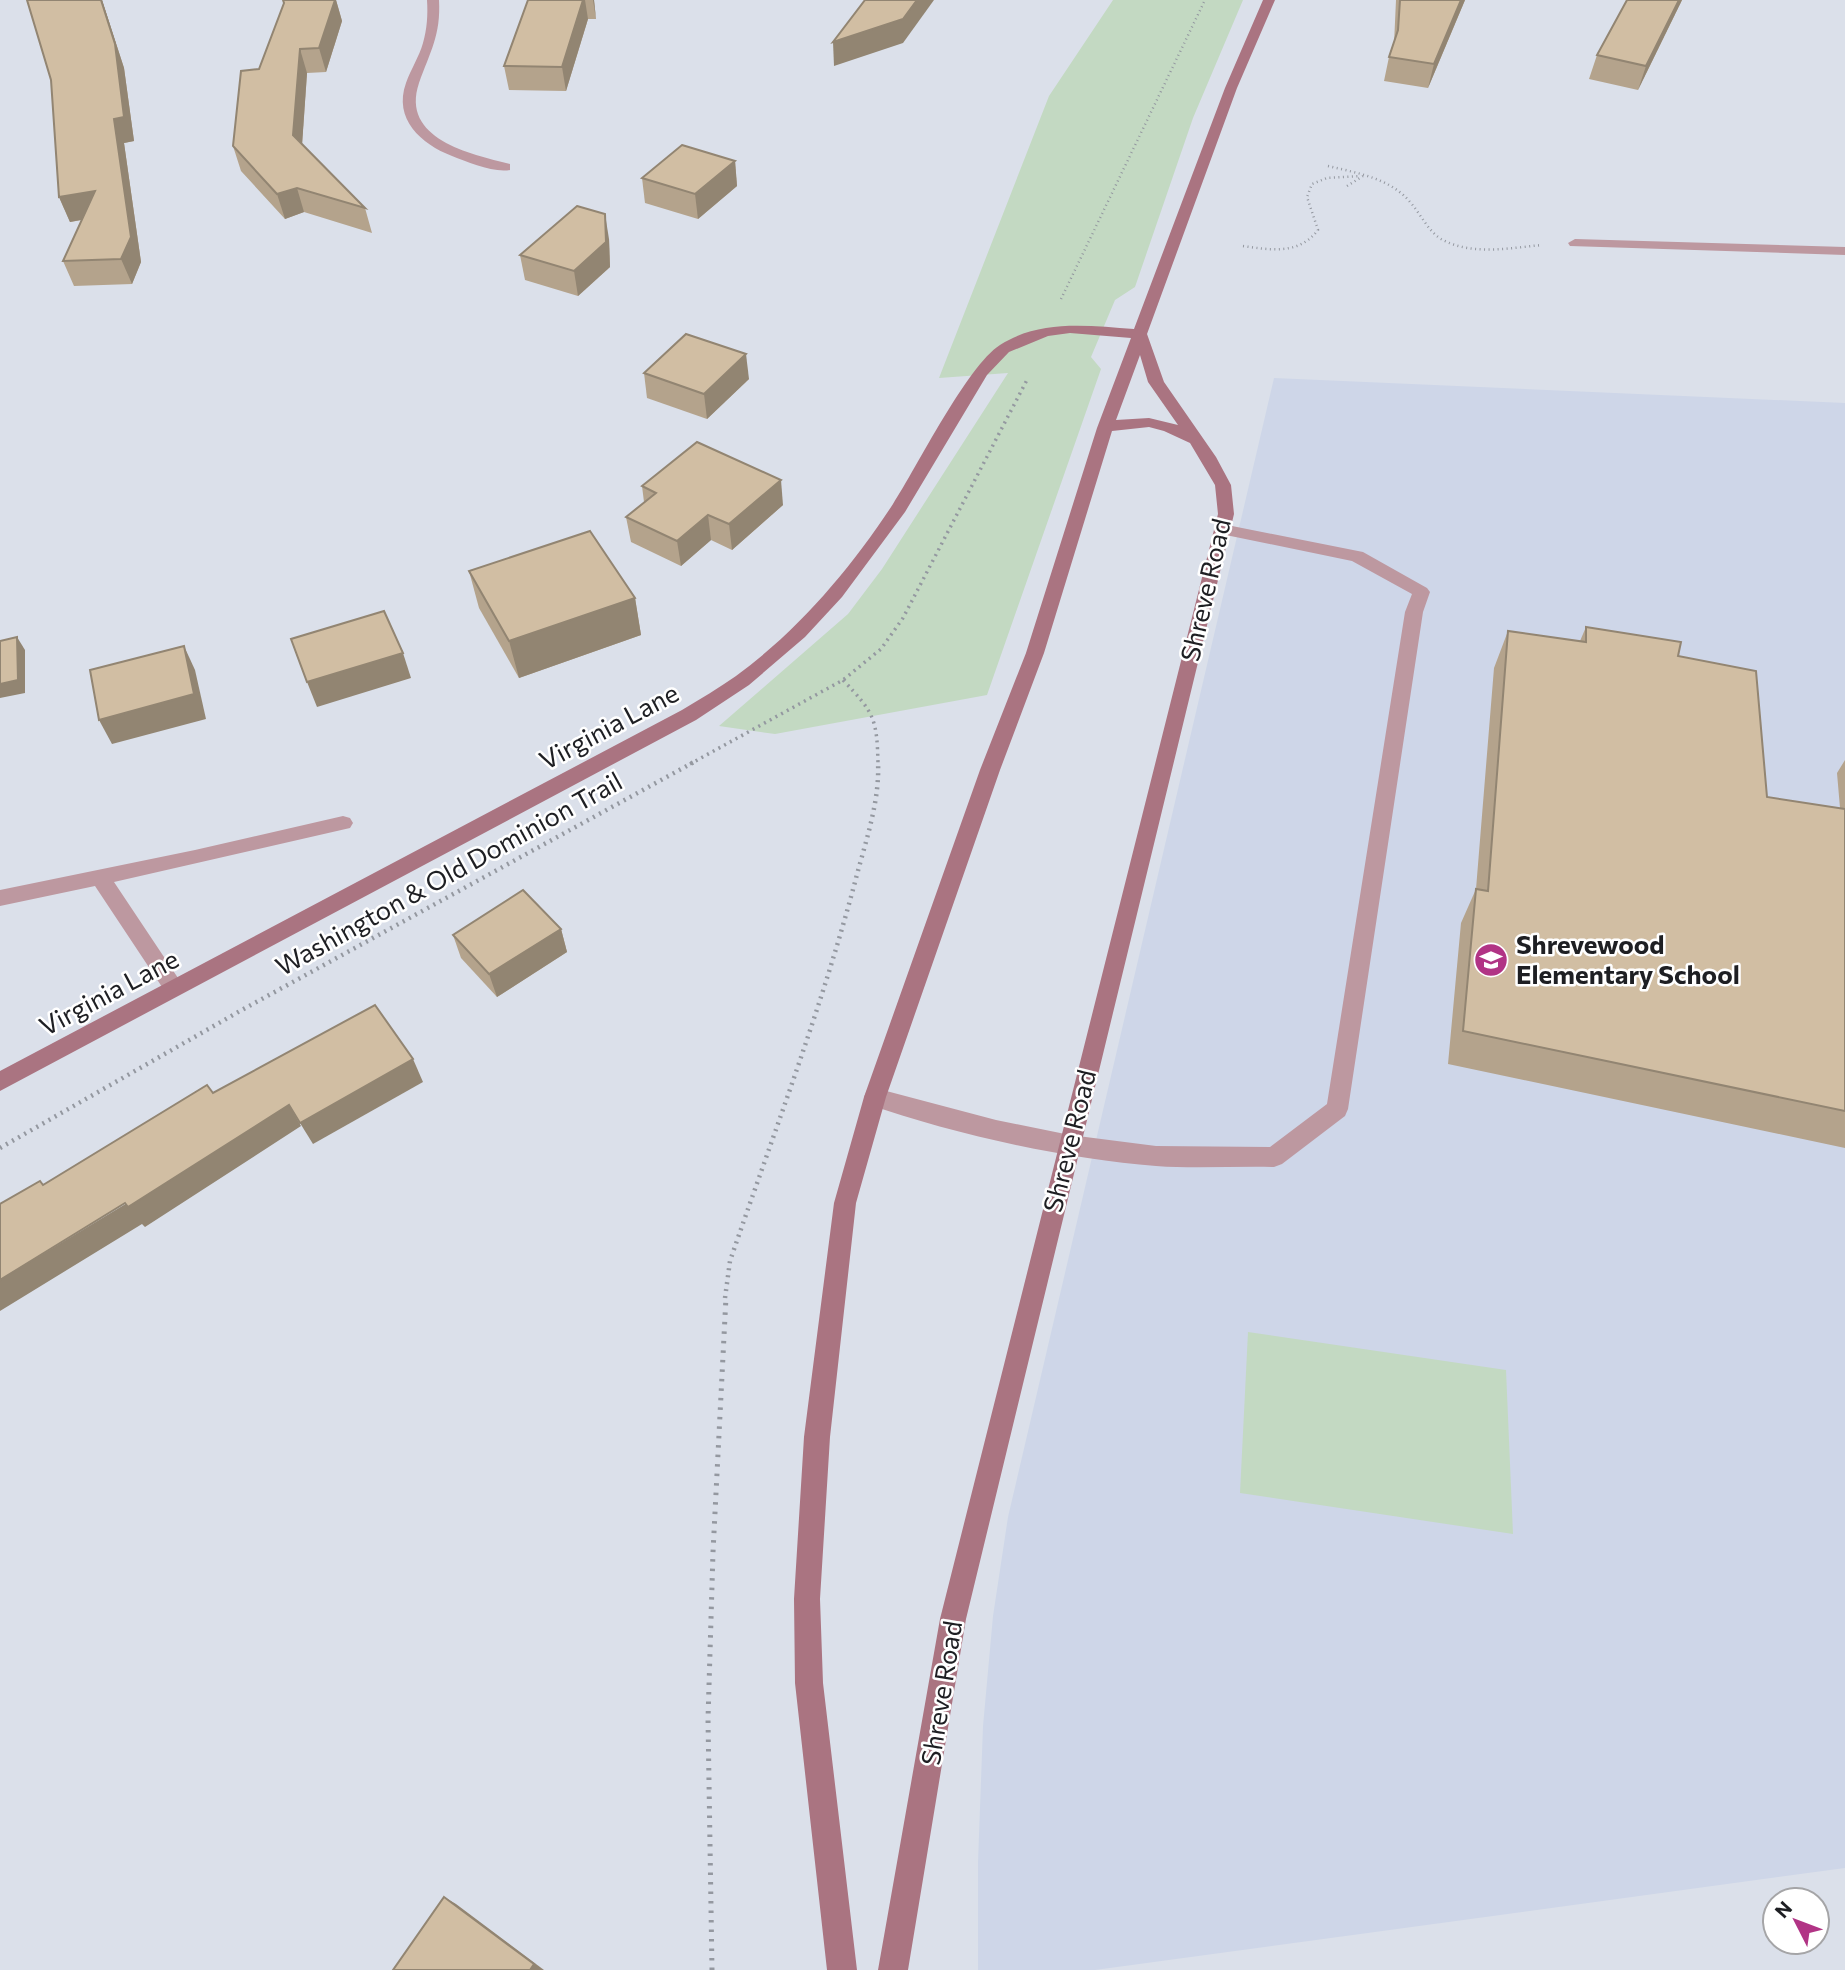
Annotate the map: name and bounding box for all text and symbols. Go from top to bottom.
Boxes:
street label: Shreve Road [1173,515,1236,664]
street label: Virginia Lane [533,676,683,775]
street label: Washington & Old Dominion Trail [270,764,627,981]
place label: Shrevewood Elementary School [1516,928,1740,989]
school or university icon: Shrevewood Elementary School [1472,941,1510,979]
street label: Virginia Lane [33,942,183,1041]
street label: Shreve Road [1036,1066,1101,1215]
street label: Shreve Road [914,1618,967,1767]
north arrow [1761,1886,1831,1956]
text: N [1770,1896,1796,1922]

